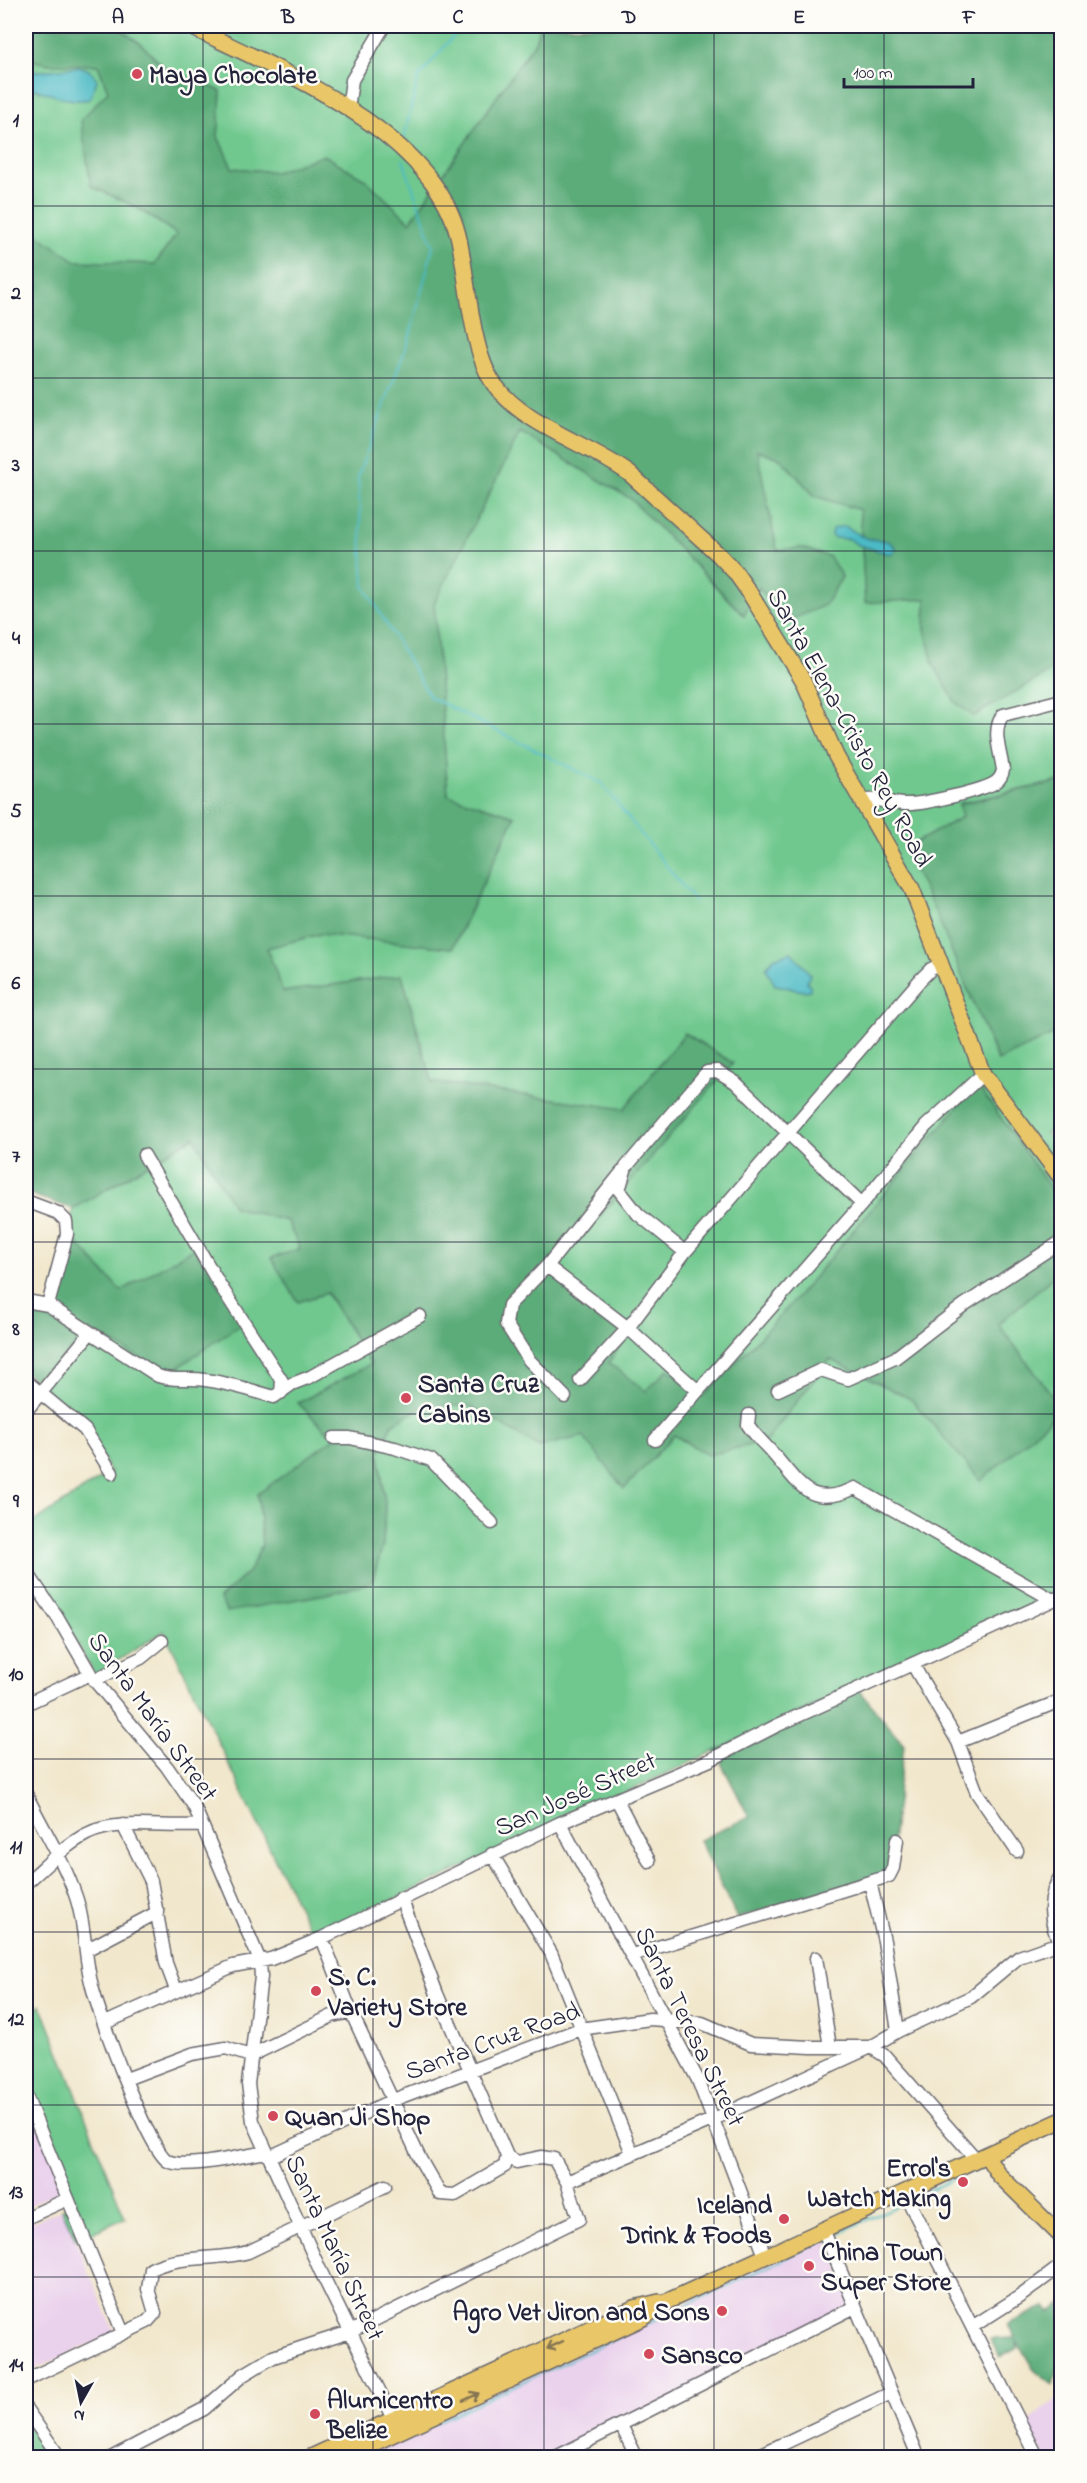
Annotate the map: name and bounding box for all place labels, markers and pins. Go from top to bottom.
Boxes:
place label: Maya Chocolate [149,58,318,96]
marker: Maya Chocolate [130,67,144,81]
place label: Santa Cruz Cabins [418,1367,540,1435]
marker: Santa Cruz Cabins [399,1391,413,1405]
place label: S. C. Variety Store [327,1960,468,2028]
marker: S. C. Variety Store [309,1984,323,1998]
place label: Quan Ji Shop [285,2100,430,2138]
marker: Quan Ji Shop [266,2109,280,2123]
place label: Errol's Watch Making [807,2151,951,2220]
marker: Errol's Watch Making [956,2175,970,2189]
place label: Iceland Drink & Foods [621,2188,772,2256]
marker: Iceland Drink & Foods [777,2212,791,2226]
place label: China Town Super Store [821,2235,953,2303]
marker: China Town Super Store [802,2259,816,2273]
place label: Agro Vet Jiron and Sons [453,2295,710,2334]
marker: Agro Vet Jiron and Sons [715,2304,729,2318]
place label: Sansco [661,2338,743,2376]
marker: Sansco [642,2347,656,2361]
place label: Alumicentro Belize [326,2383,453,2451]
marker: Alumicentro Belize [308,2407,322,2421]

